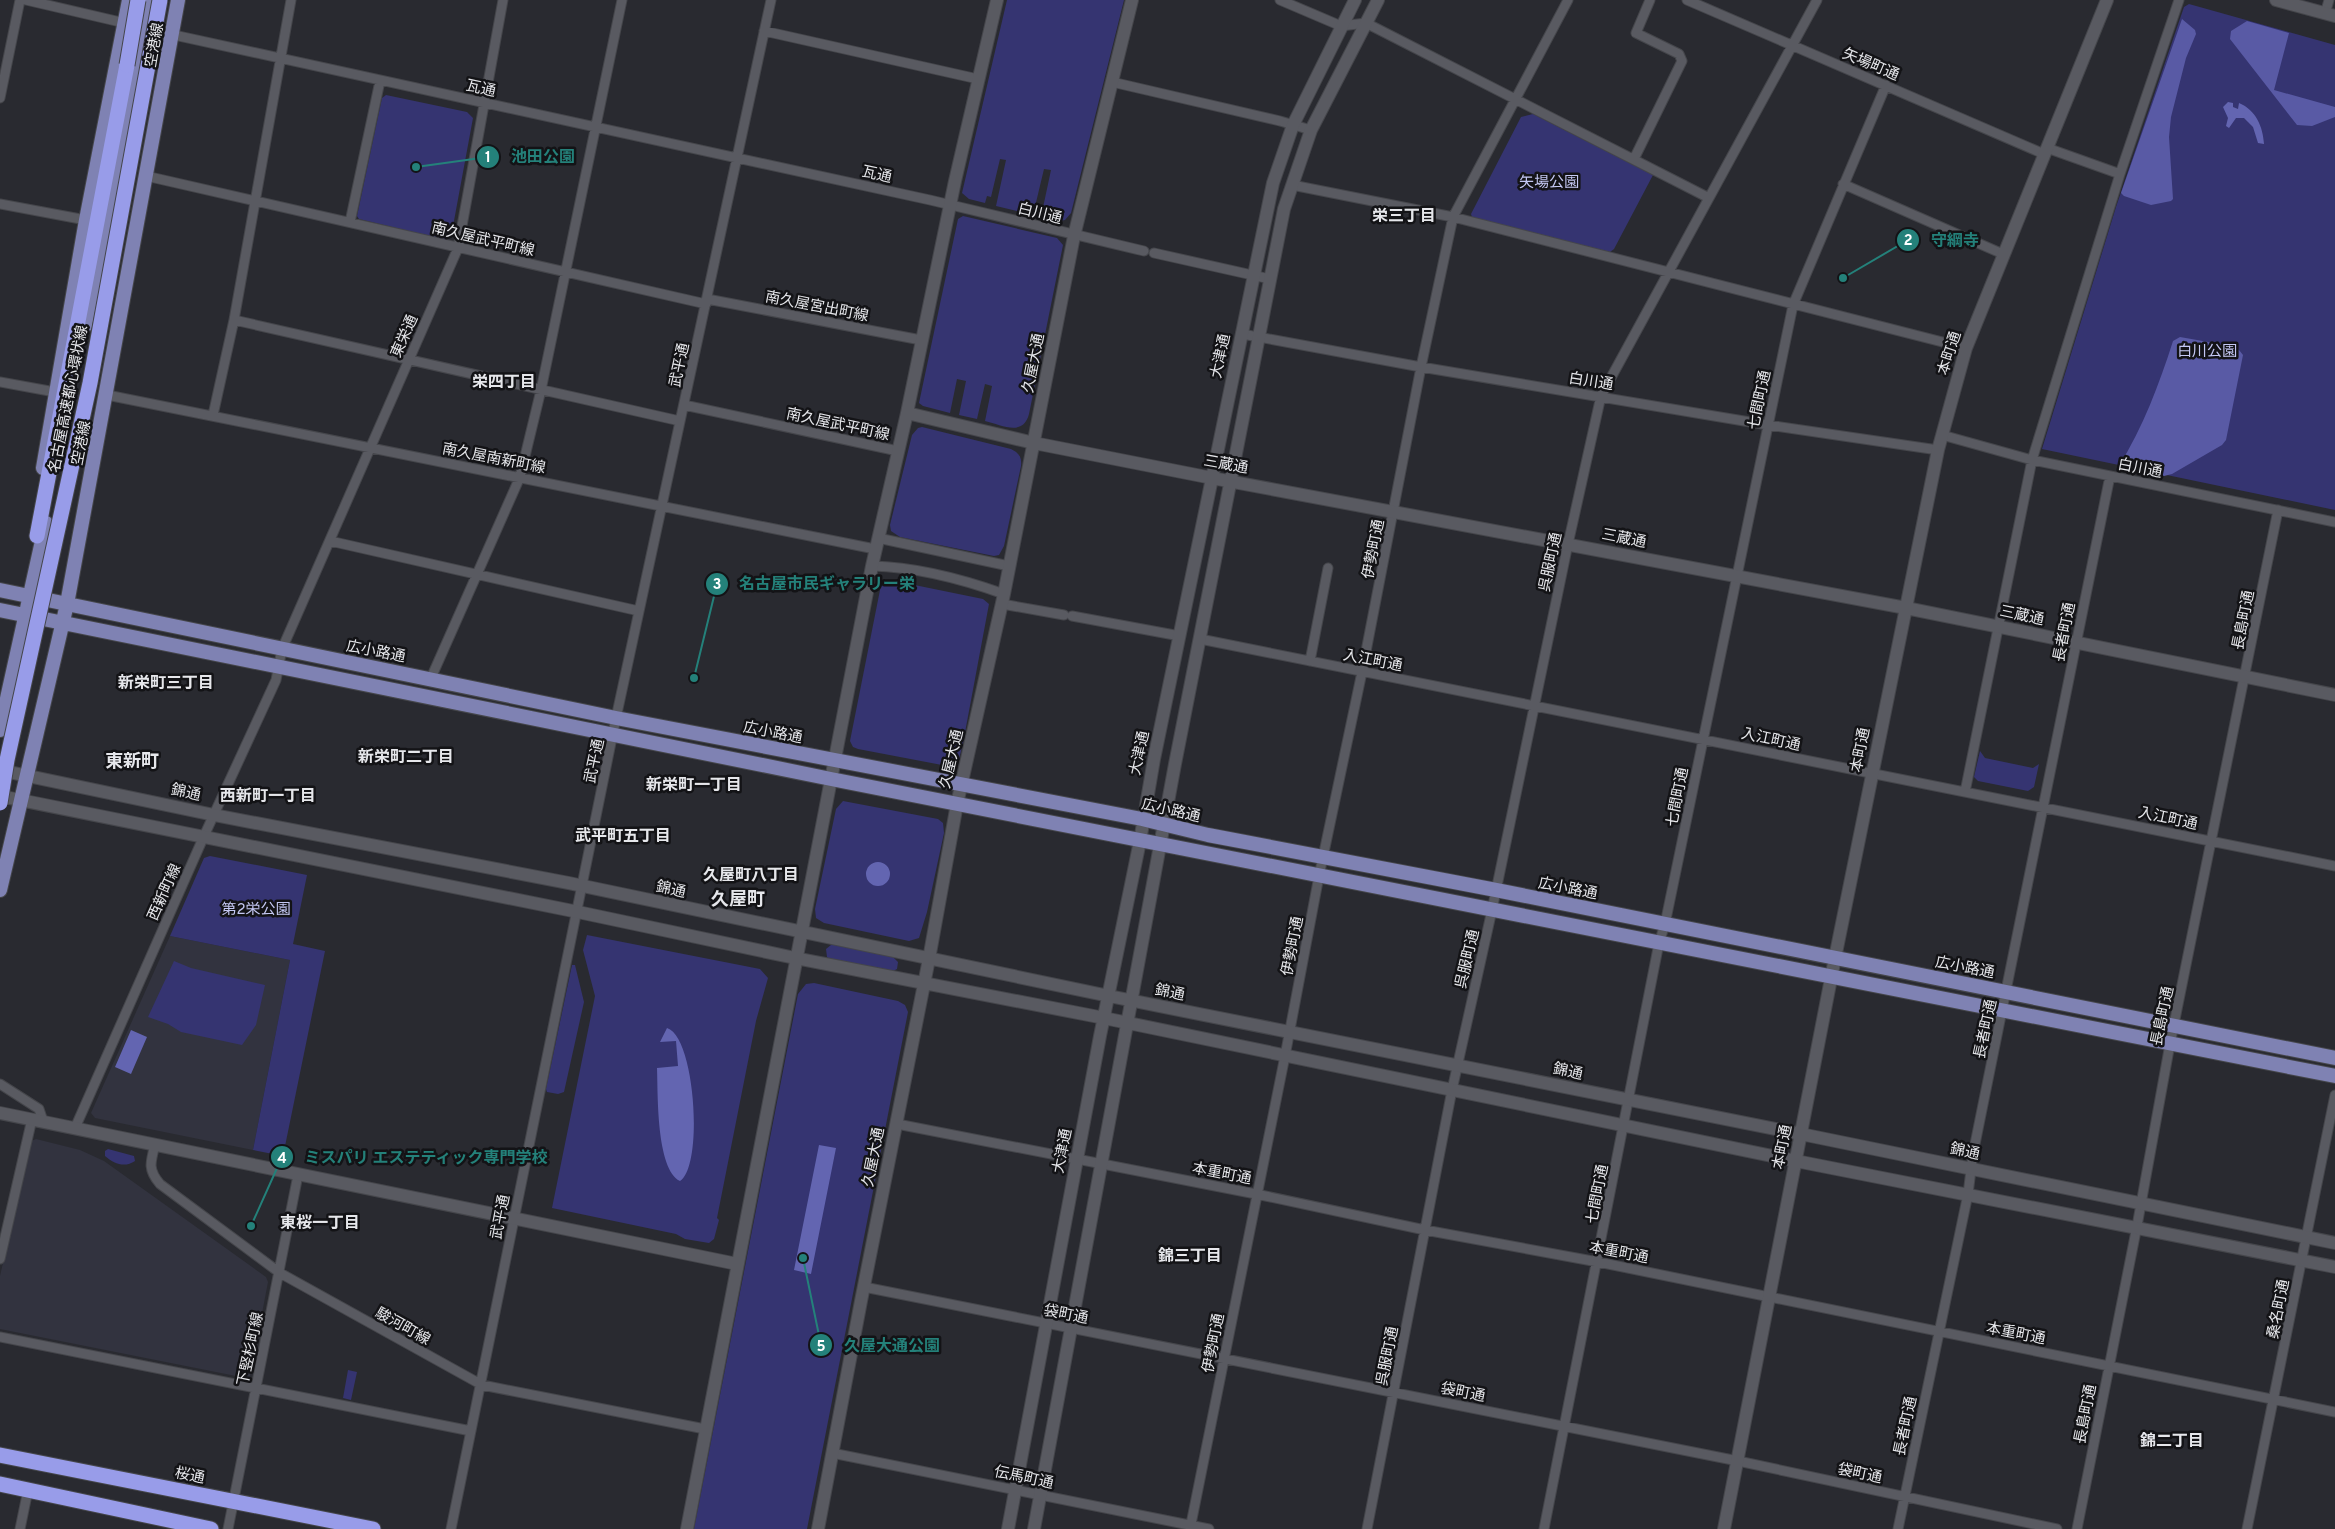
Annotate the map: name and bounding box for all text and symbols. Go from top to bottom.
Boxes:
street label: 空港線 [142,21,169,69]
street label: 矢場町通 [1839,45,1902,86]
street label: 瓦通 [464,77,497,102]
callout: 池田公園 [476,141,585,172]
text: 池田公園 [511,148,575,168]
text: 1 [485,149,491,168]
street label: 瓦通 [860,163,893,188]
park label: 矢場公園 [1519,174,1579,193]
street label: 白川通 [1015,200,1064,229]
district label: 栄三丁目 [1372,207,1436,227]
street label: 南久屋武平町線 [429,219,536,262]
callout: 守綱寺 [1896,225,1989,256]
text: 2 [1903,232,1913,251]
text: 守綱寺 [1931,232,1979,252]
street label: 南久屋宮出町線 [763,288,870,327]
street label: 東栄通 [388,312,423,361]
street label: 名古屋高速都心環状線 [45,324,93,475]
street label: 本町通 [1934,329,1966,378]
street label: 久屋大通 [1019,332,1050,395]
street label: 大津通 [1207,332,1235,380]
street label: 武平通 [666,341,694,389]
park label: 白川公園 [2177,343,2237,362]
street label: 七間町通 [1745,369,1776,432]
street label: 白川通 [1567,370,1614,395]
district label: 栄四丁目 [472,373,536,393]
street label: 南久屋武平町線 [784,405,891,446]
street label: 空港線 [69,419,96,467]
street label: 南久屋南新町線 [440,440,547,479]
street label: 三蔵通 [1202,452,1250,479]
street label: 白川通 [2116,456,2164,483]
street label: 伊勢町通 [1359,518,1390,581]
street label: 三蔵通 [1600,526,1648,553]
street label: 呉服町通 [1536,531,1567,594]
callout: 名古屋市民ギャラリー栄 [704,568,925,599]
text: 名古屋市民ギャラリー栄 [739,575,915,595]
text: 3 [713,576,722,595]
street label: 長島町通 [2229,589,2260,652]
street label: 長者町通 [2050,601,2081,664]
street label: 三蔵通 [1998,602,2046,630]
street label: 広小路通 [344,637,407,668]
street label: 入江町通 [1341,646,1404,677]
district label: 新栄町三丁目 [118,674,214,694]
street label: 広小路通 [741,718,804,749]
street label: 入江町通 [1739,725,1802,756]
street label: 本町通 [1848,726,1875,774]
street label: 久屋大通 [936,728,968,791]
street label: 大津通 [1126,729,1154,777]
street label: 武平通 [581,737,609,785]
district label: 新栄町二丁目 [358,748,454,768]
district label: 東新町 [105,751,159,774]
street label: 七間町通 [1663,766,1694,829]
district label: 新栄町一丁目 [646,776,742,796]
street label: 錦通 [169,780,203,806]
district label: 西新町一丁目 [220,787,316,807]
street label: 広小路通 [1139,795,1202,827]
street label: 入江町通 [2136,804,2199,835]
district label: 武平町五丁目 [575,827,671,847]
street label: 西新町線 [144,861,186,924]
district label: 久屋町八丁目 [703,866,799,886]
street label: 広小路通 [1536,874,1599,905]
street label: 錦通 [654,877,688,903]
district label: 久屋町 [711,889,765,912]
park label: 第2栄公園 [221,901,291,920]
street label: 伊勢町通 [1278,915,1309,978]
street label: 呉服町通 [1452,928,1484,991]
street label: 広小路通 [1933,953,1996,984]
street label: 錦通 [1153,980,1186,1006]
street label: 長島町通 [2148,985,2179,1048]
street label: 長者町通 [1971,998,2002,1061]
street label: 錦通 [1551,1059,1585,1085]
street label: 本町通 [1770,1123,1797,1171]
street label: 久屋大通 [859,1126,890,1189]
street label: 大津通 [1050,1127,1077,1175]
street label: 錦通 [1948,1139,1982,1165]
callout: ミスパリ エステティック専門学校 [269,1142,558,1173]
text: ミスパリ エステティック専門学校 [304,1149,548,1169]
text: 4 [277,1150,287,1169]
street label: 本重町通 [1190,1159,1253,1190]
street label: 七間町通 [1583,1163,1614,1226]
street label: 武平通 [488,1193,515,1241]
district label: 東桜一丁目 [280,1214,360,1234]
street label: 本重町通 [1587,1238,1650,1269]
district label: 錦三丁目 [1158,1247,1222,1267]
street label: 桑名町通 [2264,1278,2295,1341]
street label: 袋町通 [1042,1301,1090,1329]
street label: 駿河町線 [371,1304,433,1350]
street label: 下竪杉町線 [234,1311,269,1388]
street label: 伊勢町通 [1199,1312,1230,1375]
street label: 本重町通 [1984,1319,2047,1350]
street label: 呉服町通 [1373,1325,1404,1388]
callout: 久屋大通公園 [809,1330,950,1361]
text: 久屋大通公園 [844,1337,940,1357]
text: 5 [816,1338,826,1357]
street label: 袋町通 [1439,1379,1487,1407]
street label: 長島町通 [2071,1383,2102,1446]
street label: 長者町通 [1891,1395,1922,1458]
district label: 錦二丁目 [2140,1432,2204,1452]
street label: 袋町通 [1836,1460,1884,1488]
street label: 伝馬町通 [992,1463,1055,1494]
street label: 桜通 [173,1464,206,1489]

